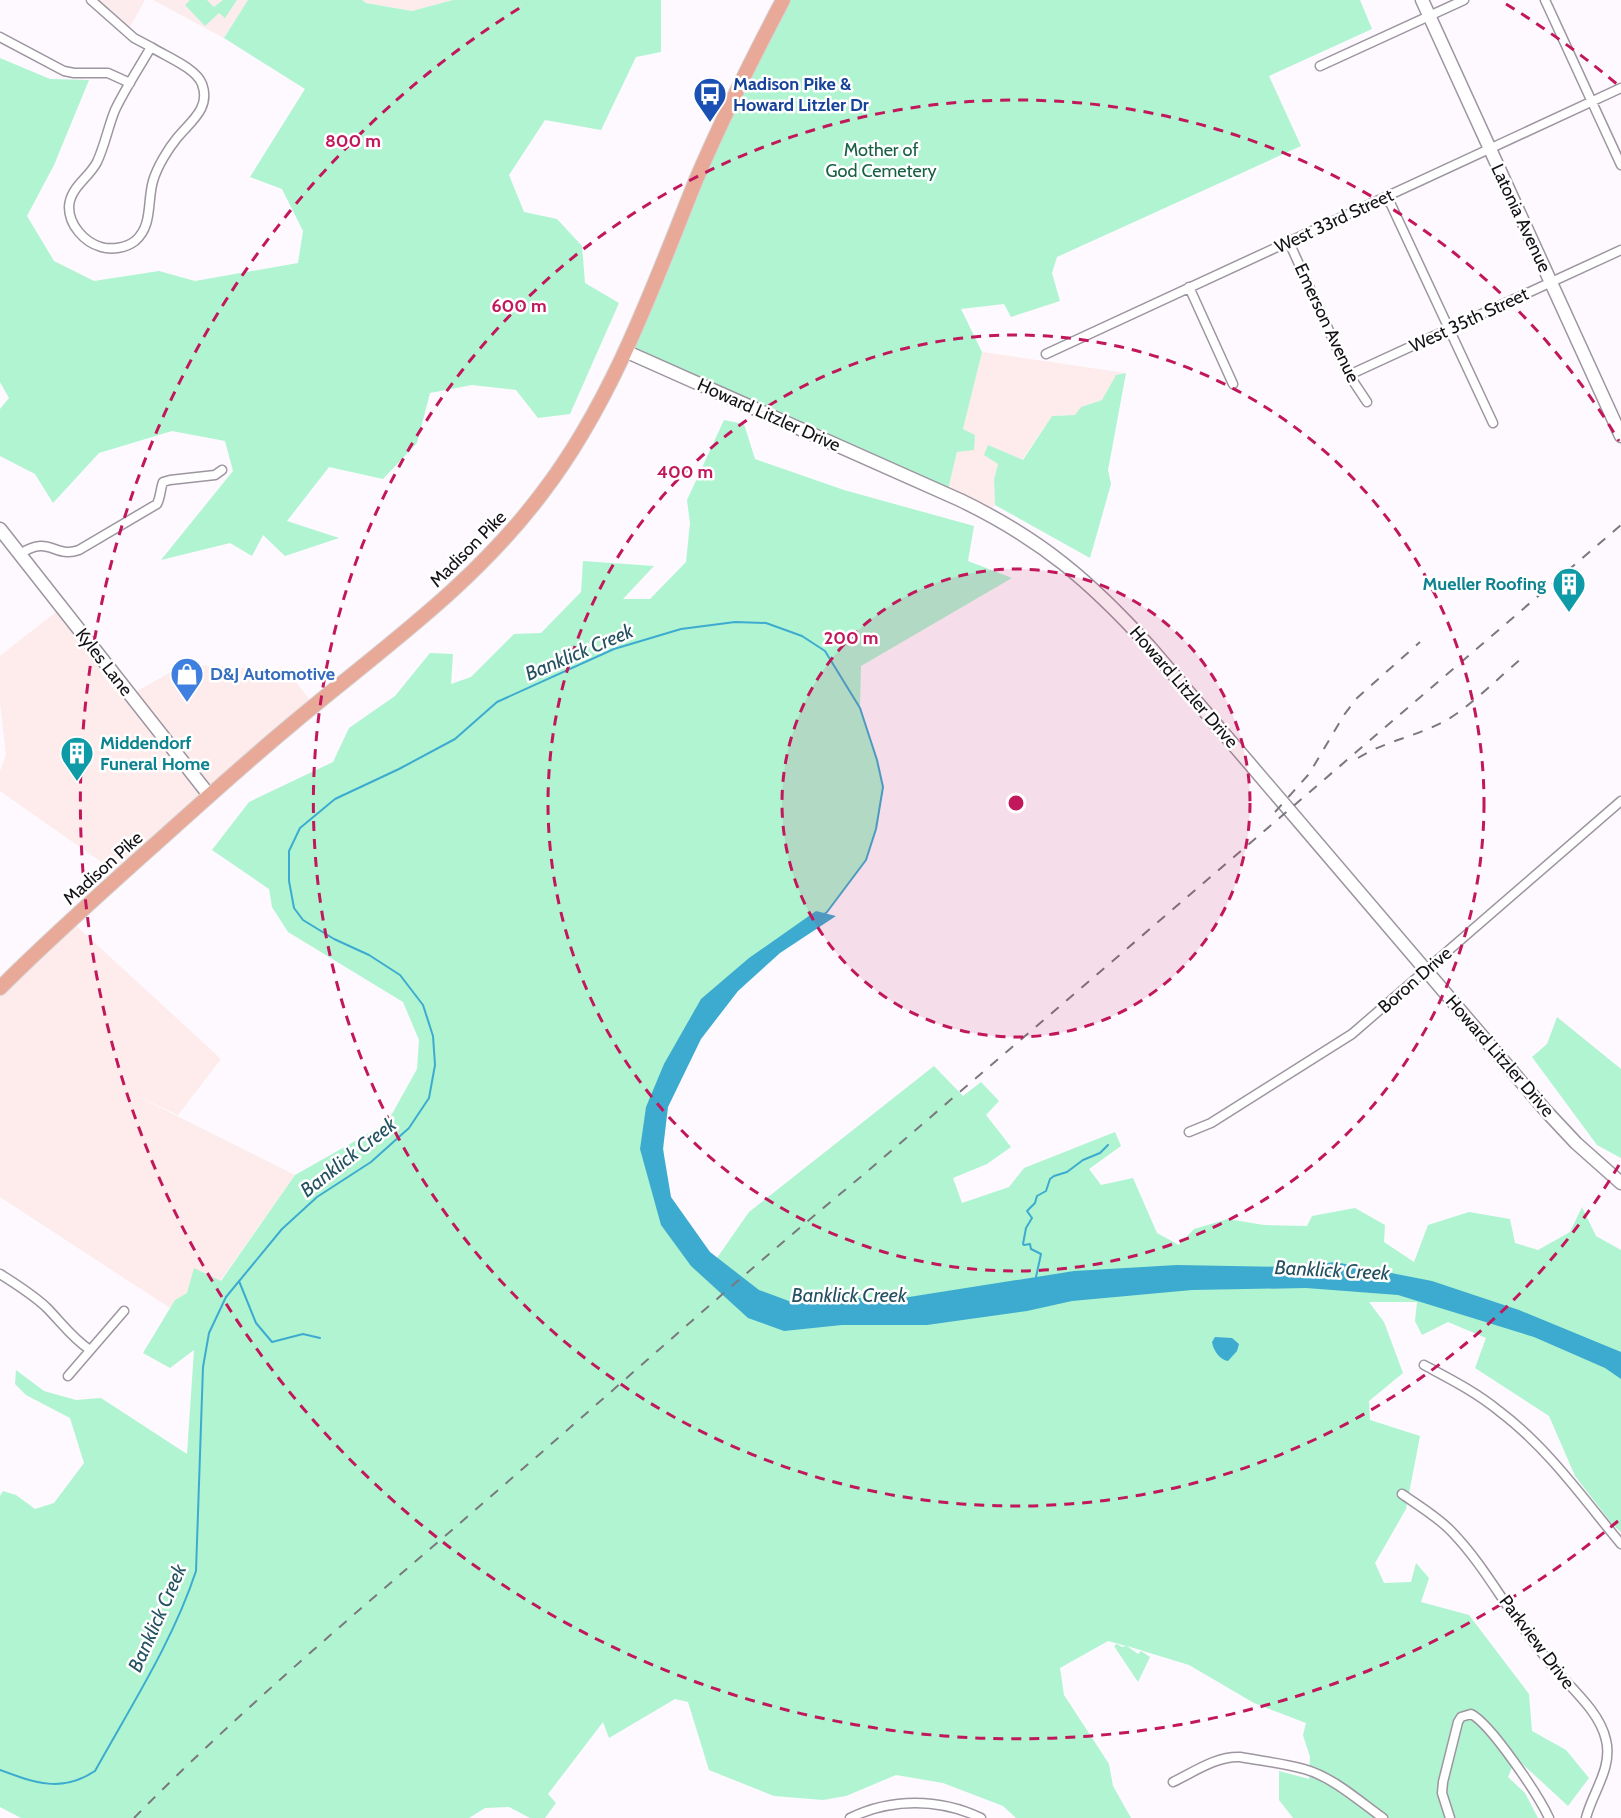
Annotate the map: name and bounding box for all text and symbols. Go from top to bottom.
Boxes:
place label: Madison Pike & Howard Litzler Dr [733,73,869,116]
bus stop icon: Madison Pike & Howard Litzler Dr [692,76,728,123]
text: 800 m [325,130,381,152]
park label: Mother of God Cemetery [826,139,937,182]
street label: Latonia Avenue [1486,160,1556,276]
street label: West 33rd Street [1271,184,1397,258]
street label: Emerson Avenue [1290,260,1364,386]
street label: West 35th Street [1406,283,1532,357]
text: 600 m [491,295,547,317]
street label: Howard Litzler Drive [694,374,844,456]
text: 400 m [657,461,713,483]
street label: Madison Pike [425,506,511,592]
building icon: Mueller Roofing [1551,566,1587,613]
place label: Mueller Roofing [1422,573,1546,595]
water label: Banklick Creek [521,618,638,686]
street label: Howard Litzler Drive [1125,622,1243,752]
street label: Kyles Lane [71,624,137,700]
text: 200 m [824,627,878,649]
shop icon: D&J Automotive [169,656,205,703]
place label: D&J Automotive [210,663,335,685]
place label: Middendorf Funeral Home [100,732,210,775]
building icon: Middendorf Funeral Home [59,735,95,782]
centre of rings [1006,793,1026,813]
street label: Madison Pike [59,827,147,909]
street label: Boron Drive [1374,942,1456,1018]
street label: Howard Litzler Drive [1441,991,1559,1121]
water label: Banklick Creek [295,1111,402,1202]
water label: Banklick Creek [1274,1255,1392,1285]
water label: Banklick Creek [791,1283,908,1307]
water label: Banklick Creek [123,1559,192,1675]
street label: Parkview Drive [1495,1591,1579,1693]

